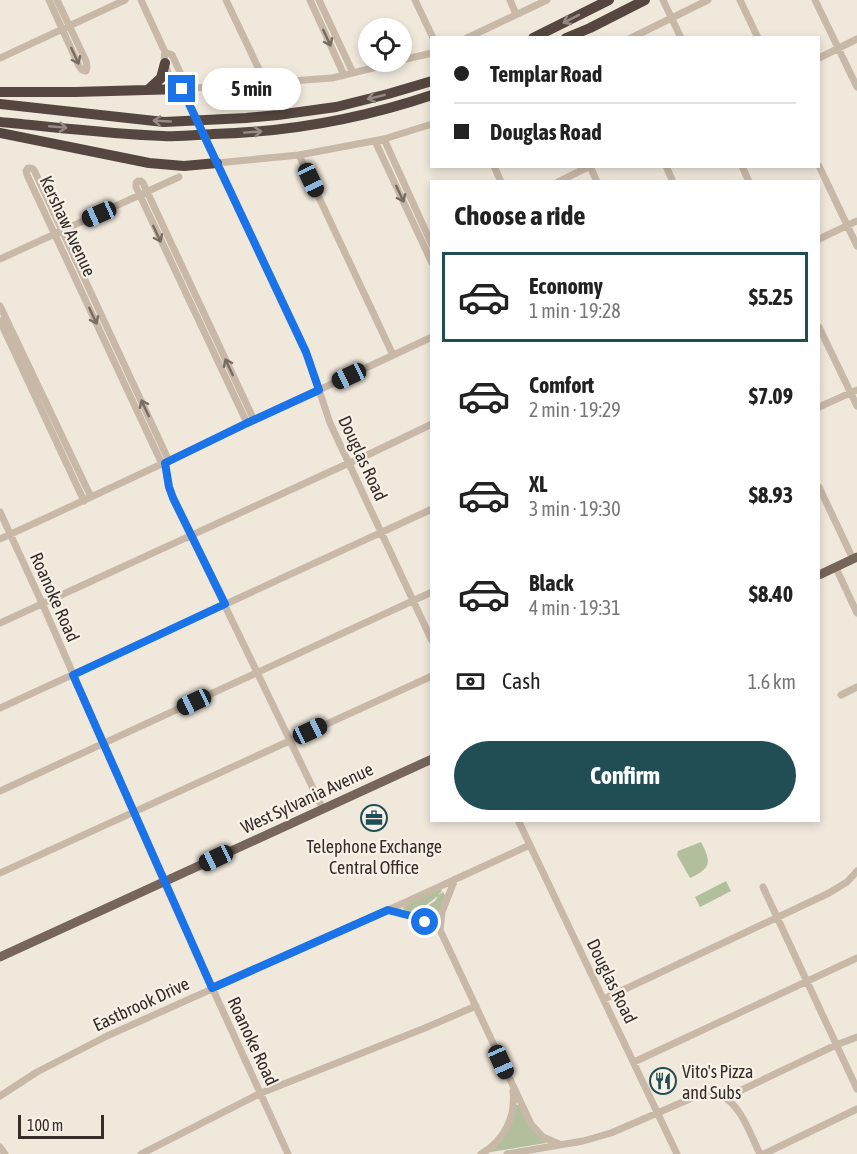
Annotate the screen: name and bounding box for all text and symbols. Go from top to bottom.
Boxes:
one-way arrow [562,13,580,25]
map controls [358,18,412,72]
button: locate [358,18,412,72]
one-way arrow [322,28,333,46]
one-way arrow [70,47,81,65]
text: Templar Road [490,61,602,87]
callout: 5 min [203,68,302,110]
route end [168,75,195,102]
text: 5 min [231,77,272,100]
one-way arrow [367,92,386,104]
one-way arrow [153,115,172,126]
text: Douglas Road [490,119,602,145]
one-way arrow [48,122,68,133]
one-way arrow [242,126,262,137]
car [295,160,327,200]
street label: Kershaw Avenue [36,172,100,280]
one-way arrow [395,184,406,202]
car [79,198,119,230]
text: Choose a ride [454,200,586,231]
one-way arrow [152,224,164,242]
icon: car [457,270,511,324]
text: Economy [529,273,603,299]
text: $5.25 [749,284,793,310]
text: 1 min · 19:28 [529,299,621,322]
one-way arrow [88,306,100,324]
one-way arrow [223,358,235,376]
car [329,360,369,392]
icon: car [457,369,511,423]
text: Comfort [529,372,594,398]
text: $7.09 [749,383,793,409]
text: 2 min · 19:29 [529,398,621,421]
one-way arrow [138,400,150,418]
street label: Douglas Road [334,412,392,504]
icon: car [457,468,511,522]
text: XL [529,471,547,497]
text: $8.93 [749,482,793,508]
text: 3 min · 19:30 [529,497,621,520]
street label: Roanoke Road [26,549,84,645]
icon: car [457,567,511,621]
text: Black [529,570,573,596]
text: $8.40 [749,581,793,607]
text: 4 min · 19:31 [529,596,621,619]
icon: cash [454,665,487,698]
text: Cash [502,668,541,694]
text: 1.6 km [748,670,796,693]
car [174,686,214,718]
car [290,715,330,747]
button: Confirm [454,741,796,810]
street label: West Sylvania Avenue [238,758,376,838]
office icon: Telephone Exchange Central Office [359,803,389,833]
place label: Telephone Exchange Central Office [306,836,442,878]
car [196,842,236,874]
route start [411,908,438,935]
street label: Douglas Road [583,935,641,1027]
street label: Eastbrook Drive [90,973,192,1035]
street label: Roanoke Road [223,993,283,1089]
car [485,1042,517,1082]
place label: Vito's Pizza and Subs [682,1061,753,1103]
restaurant icon: Vito's Pizza and Subs [648,1066,678,1096]
scale bar [18,1112,104,1140]
text: 100 m [27,1116,63,1134]

